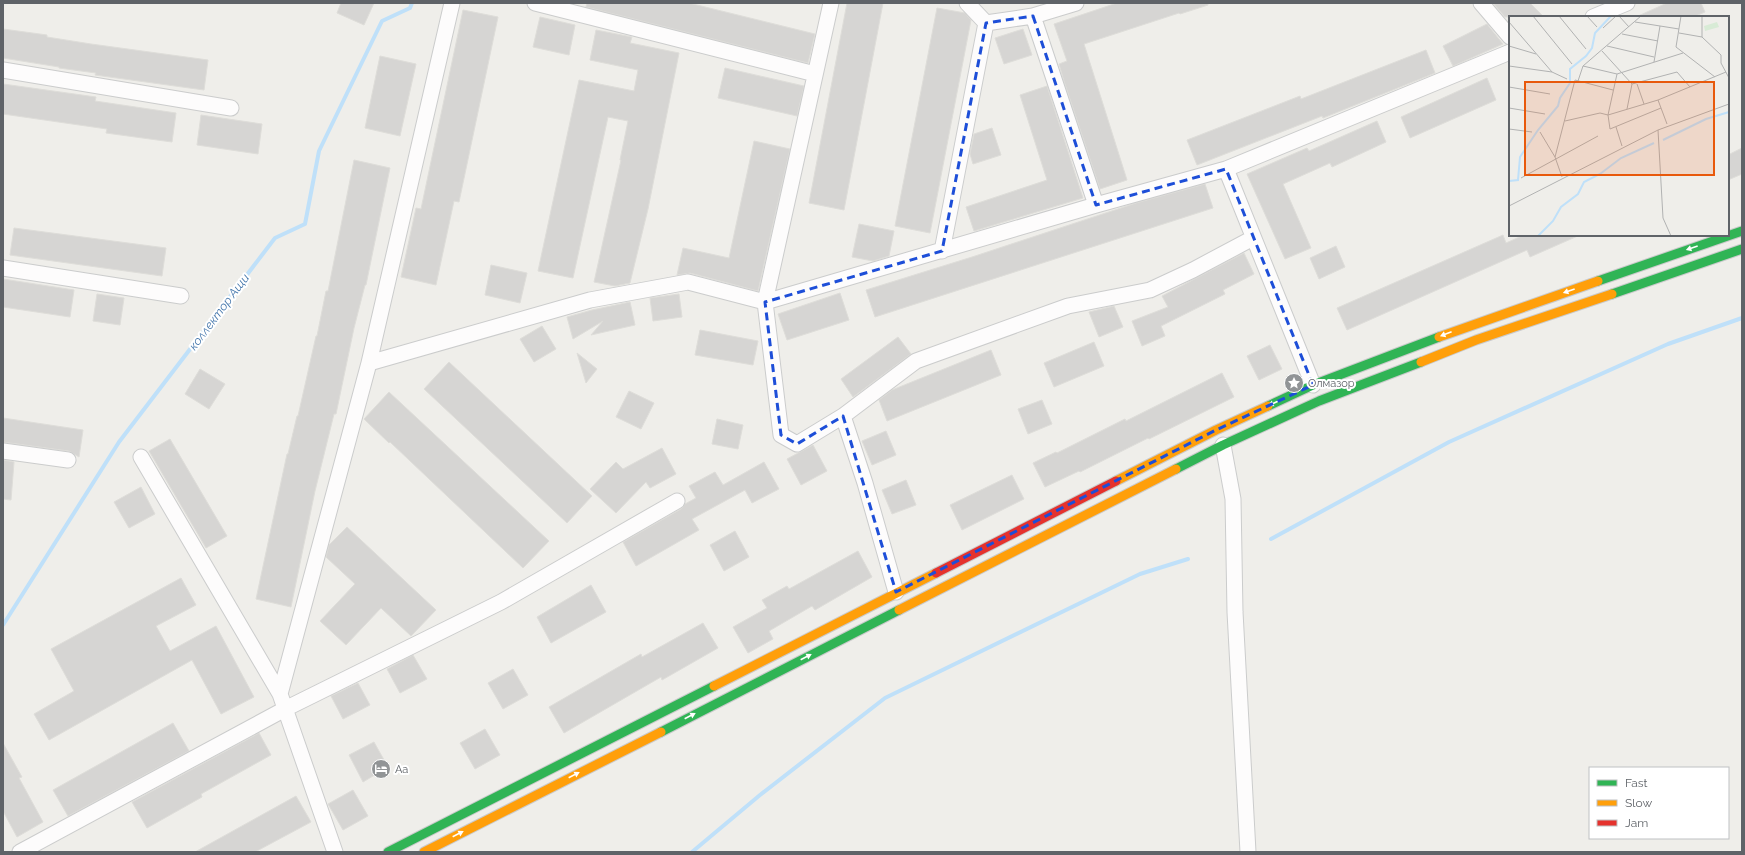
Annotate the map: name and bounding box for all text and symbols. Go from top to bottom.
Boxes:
inset map [1509,16,1729,236]
one-way arrow [1686,246,1698,252]
water label: коллектор Ащи [186,271,252,353]
one-way arrow [1563,288,1575,294]
one-way arrow [1440,331,1452,337]
place icon: Олмазор [1283,372,1305,394]
place label: Олмазор [1308,377,1355,390]
one-way arrow [1268,400,1280,406]
one-way arrow [800,654,811,660]
one-way arrow [684,713,696,719]
hotel icon: Аа [370,758,392,780]
place label: Аа [395,763,408,776]
legend [1589,767,1729,839]
one-way arrow [568,772,580,778]
text: Fast [1625,776,1648,790]
text: Slow [1625,796,1652,810]
text: Jam [1625,816,1648,830]
one-way arrow [452,831,464,837]

